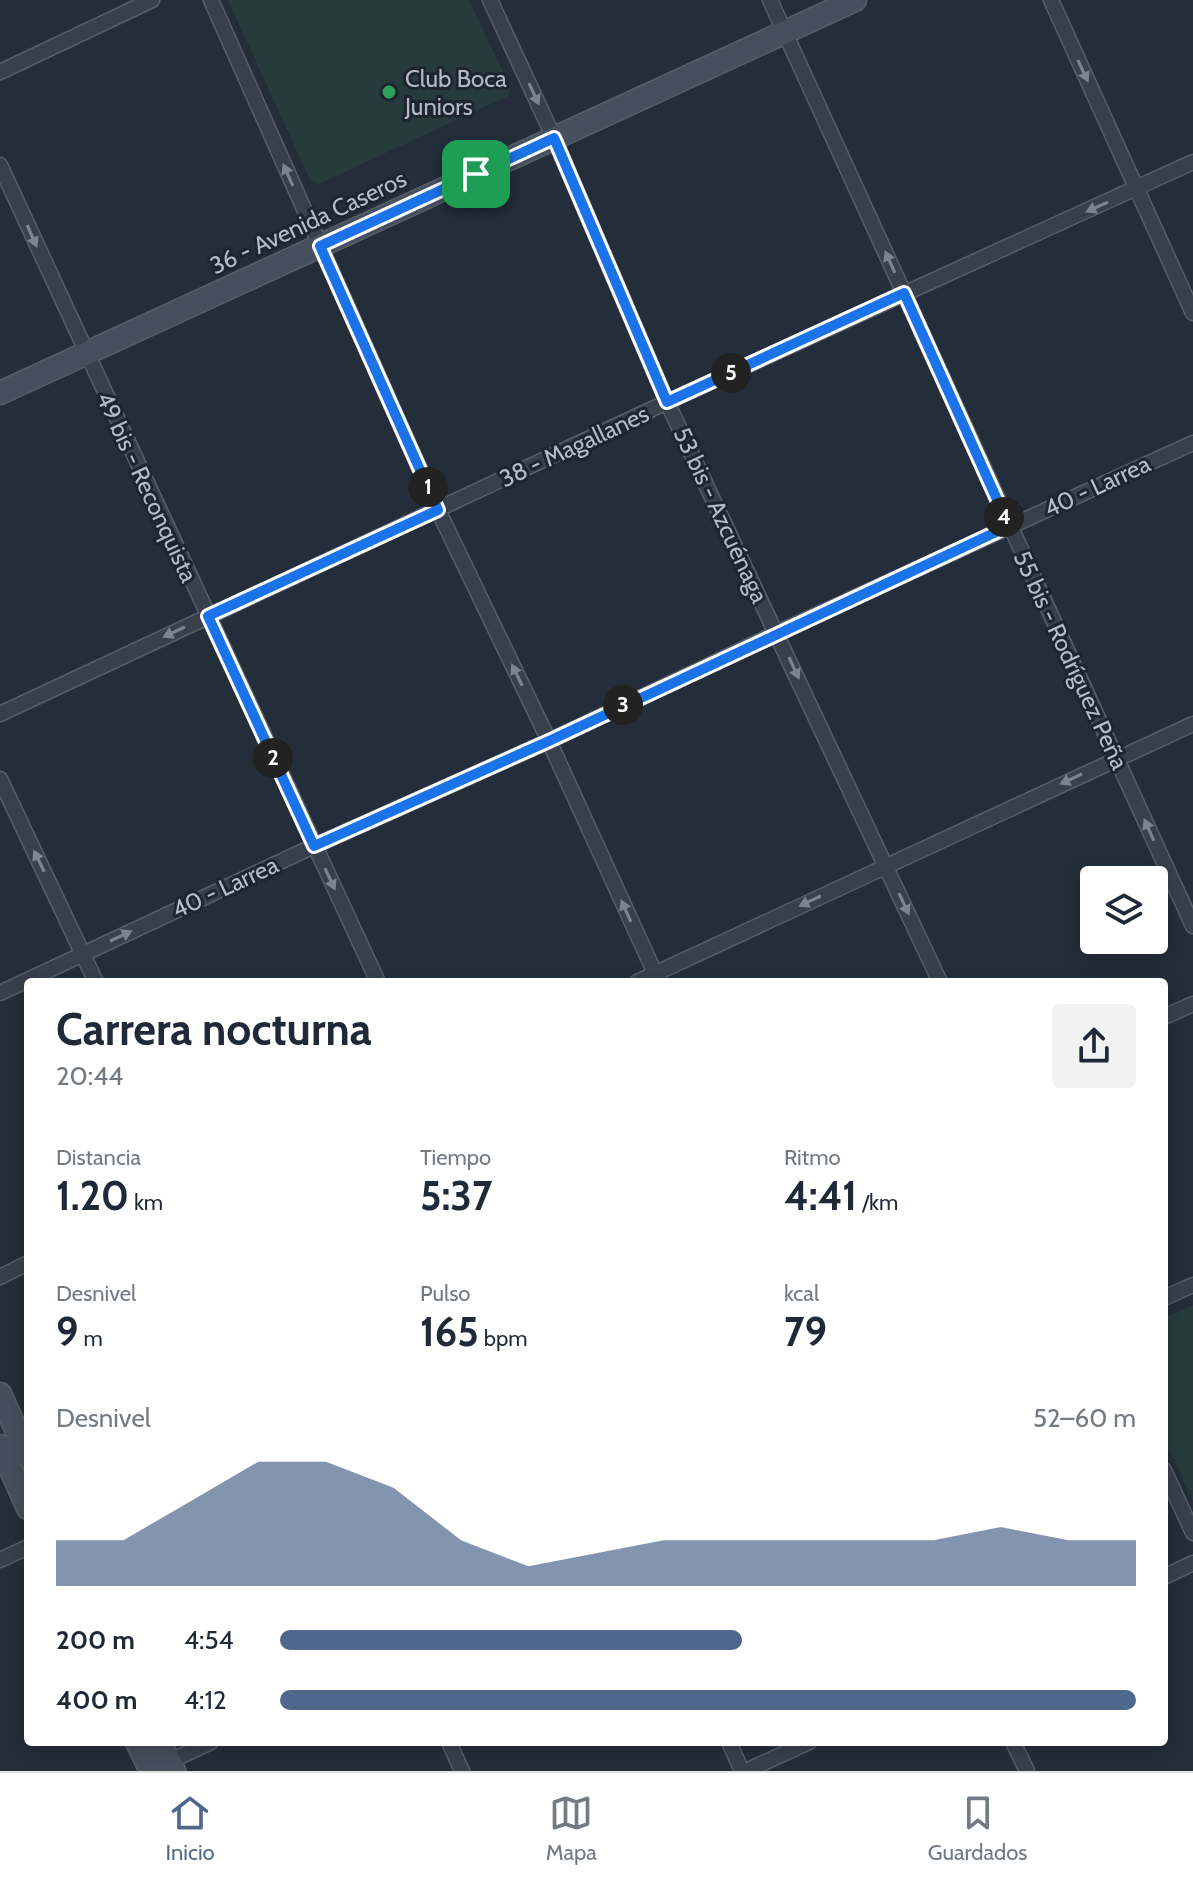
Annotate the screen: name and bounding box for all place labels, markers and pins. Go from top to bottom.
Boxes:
place label: Club Boca Juniors [404,64,507,121]
marker: Club Boca Juniors [380,83,398,101]
pin [442,140,510,208]
pin: 5 [711,353,751,393]
pin: 1 [408,467,448,507]
pin: 4 [984,497,1024,537]
pin: 3 [603,685,643,725]
pin: 2 [253,738,293,778]

